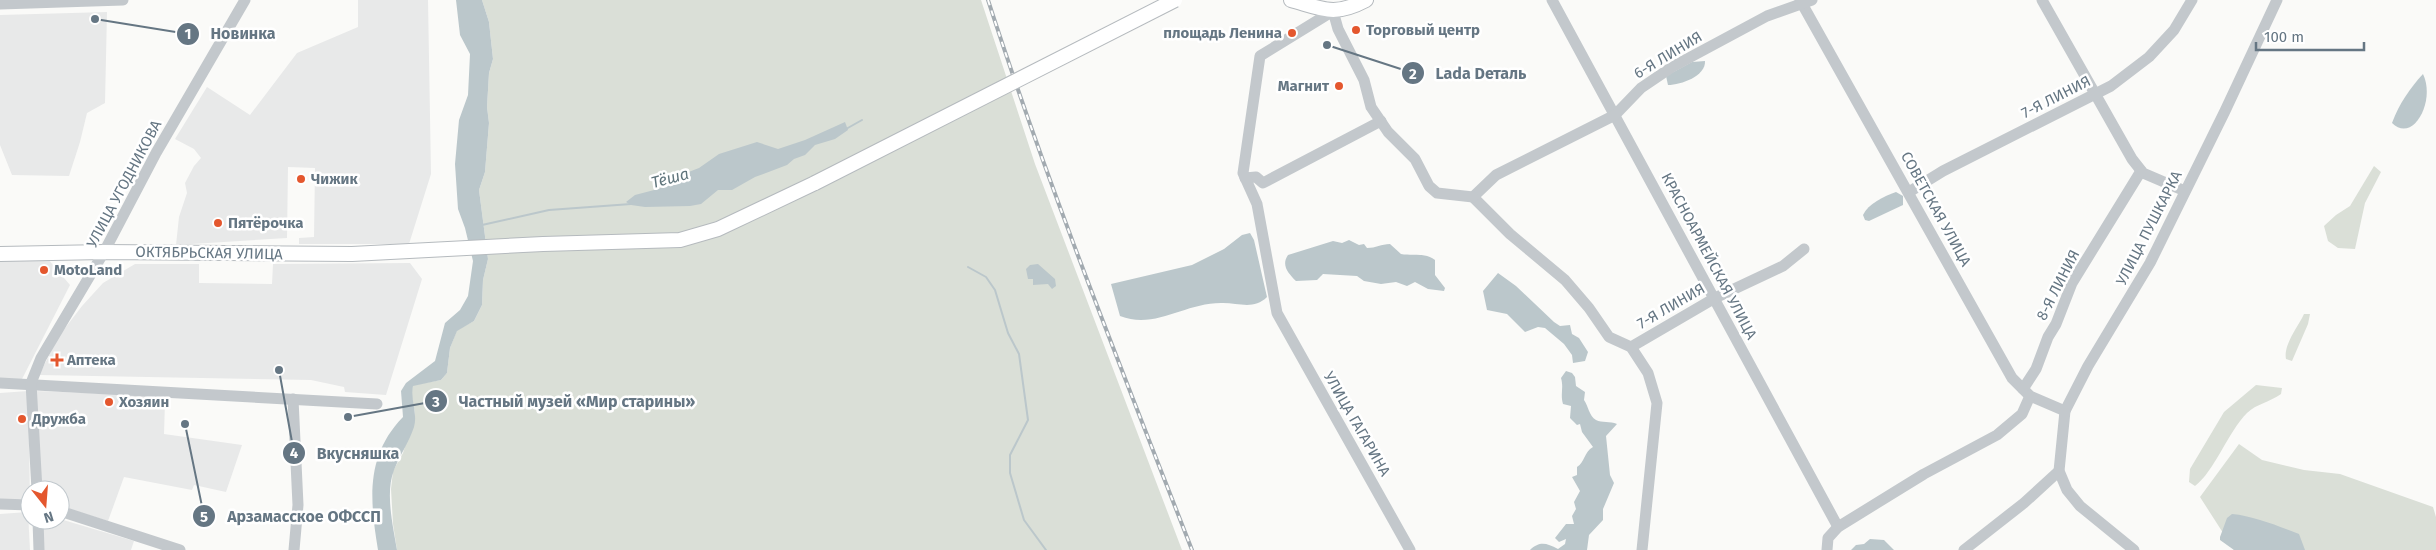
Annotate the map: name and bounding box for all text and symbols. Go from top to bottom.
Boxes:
callout: Новинка [175,18,285,49]
scale bar [2256,20,2364,52]
place label: Торговый центр [1366,21,1480,39]
text: Новинка [210,24,276,43]
place label: площадь Ленина [1163,24,1282,42]
marker: Торговый центр [1350,24,1362,36]
text: 1 [185,25,191,43]
marker: площадь Ленина [1286,27,1298,39]
street label: 6-Я ЛИНИЯ [1631,28,1705,82]
text: 100 m [2264,28,2304,46]
callout: Lada Dеталь [1400,58,1536,89]
text: Lada Dеталь [1436,64,1527,83]
text: 2 [1409,65,1417,83]
street label: 7-Я ЛИНИЯ [2018,72,2094,122]
place label: Магнит [1278,77,1330,95]
marker: Магнит [1333,80,1345,92]
street label: УЛИЦА УГОДНИКОВА [83,117,165,251]
street label: СОВЕТСКАЯ УЛИЦА [1897,149,1975,270]
water label: Тёша [649,164,691,192]
street label: УЛИЦА ПУШКАРКА [2112,167,2186,288]
place label: Чижик [311,170,358,188]
street label: КРАСНОАРМЕЙСКАЯ УЛИЦА [1657,170,1761,343]
marker: Чижик [295,173,307,185]
place label: Пятёрочка [228,214,304,232]
marker: Пятёрочка [212,217,224,229]
street label: ОКТЯБРЬСКАЯ УЛИЦА [135,243,283,263]
street label: 8-Я ЛИНИЯ [2033,247,2083,323]
place label: MotoLand [54,261,122,279]
marker: MotoLand [38,264,50,276]
street label: 7-Я ЛИНИЯ [1634,279,1708,333]
place label: Аптека [66,351,116,369]
marker: Аптека [51,354,63,366]
street label: УЛИЦА ГАГАРИНА [1320,369,1394,480]
callout: Частный музей «Мир старины» [424,386,705,417]
text: Частный музей «Мир старины» [459,392,695,411]
place label: Хозяин [118,393,169,411]
text: 3 [431,393,440,411]
marker: Хозяин [103,396,115,408]
place label: Дружба [31,410,86,428]
marker: Дружба [16,413,28,425]
callout: Вкусняшка [281,437,409,468]
text: 4 [290,444,299,462]
text: Вкусняшка [317,444,400,463]
north arrow [20,480,70,530]
callout: Арзамасское ОФССП [192,501,390,532]
text: N [42,507,56,526]
text: Арзамасское ОФССП [226,507,381,526]
text: 5 [200,508,208,526]

